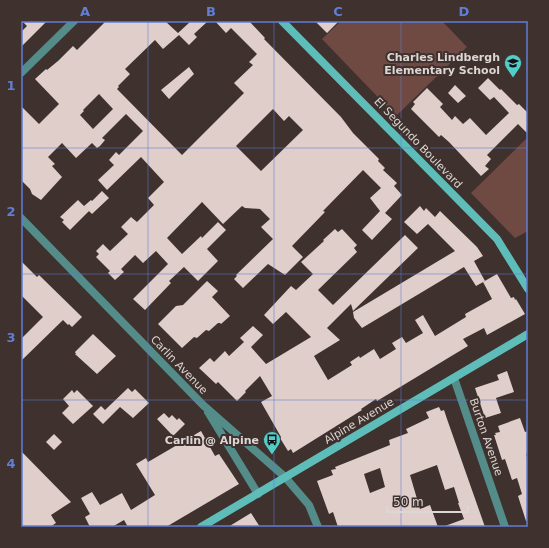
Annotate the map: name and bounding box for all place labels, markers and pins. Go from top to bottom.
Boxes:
place label: Charles Lindbergh Elementary School [384,51,500,77]
school or university icon: Charles Lindbergh Elementary School [503,53,523,78]
bus stop icon: Carlin @ Alpine [262,430,282,455]
place label: Carlin @ Alpine [165,434,259,447]

